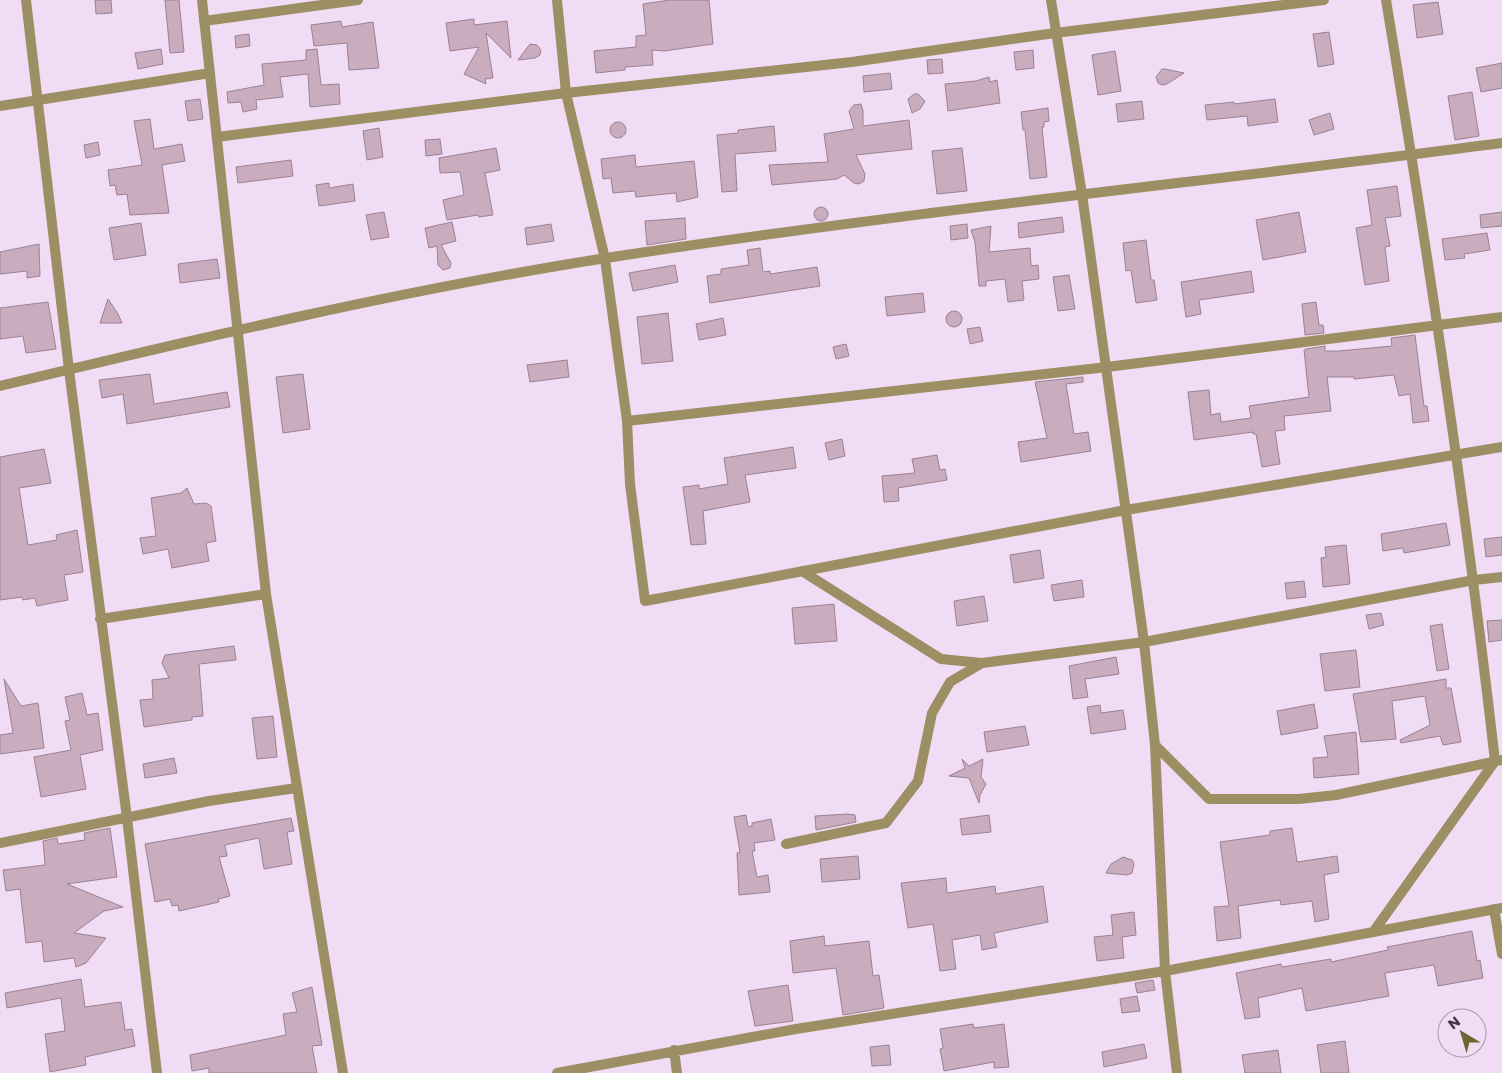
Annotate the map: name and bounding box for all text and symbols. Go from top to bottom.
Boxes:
north arrow [1437,1008,1487,1058]
text: N [1444,1012,1464,1034]

